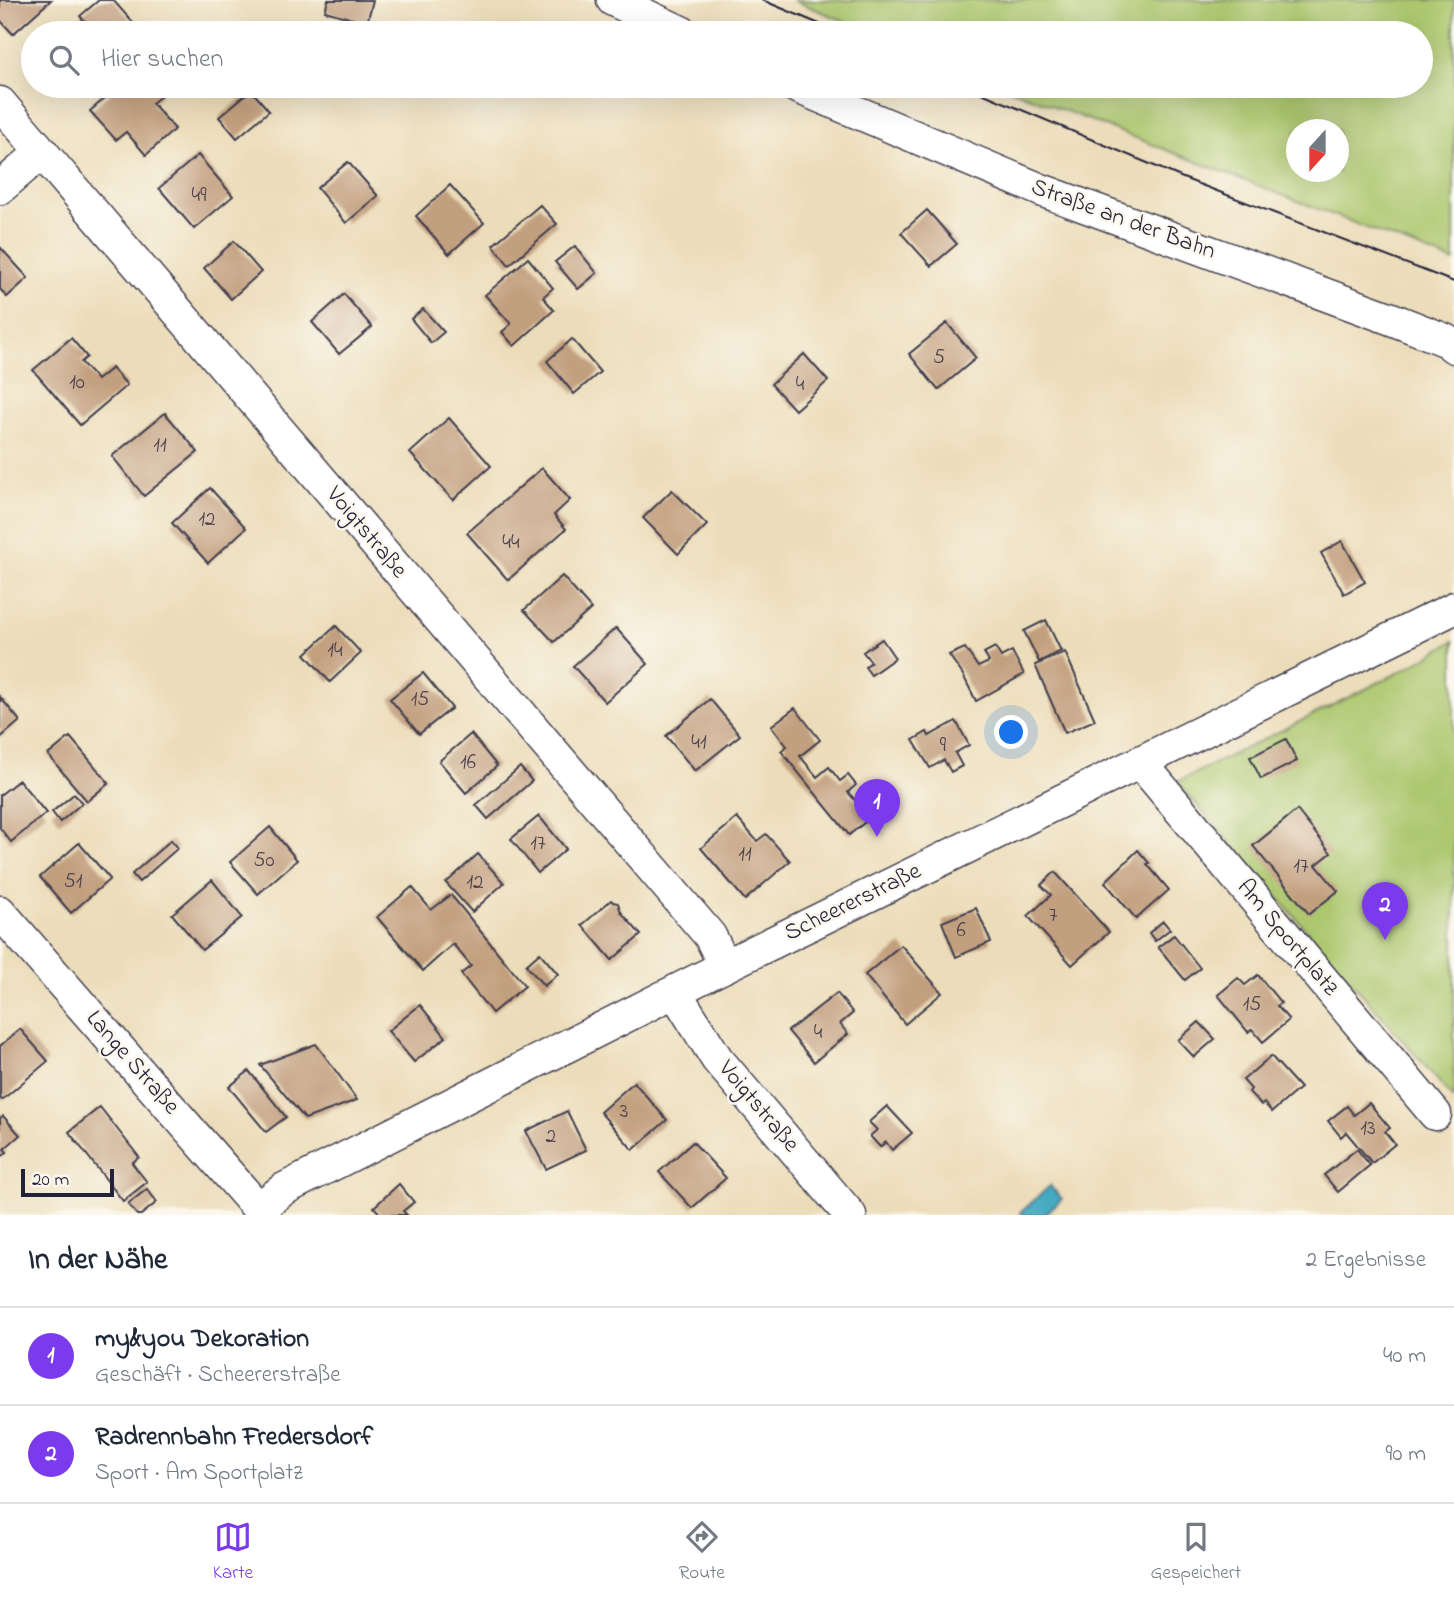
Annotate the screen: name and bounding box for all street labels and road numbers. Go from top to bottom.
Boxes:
street label: Straße an der Bahn [1026,170,1220,270]
street label: Voigtstraße [316,478,415,587]
street label: Scheererstraße [779,855,928,951]
street label: Am Sportplatz [1228,872,1347,1005]
street label: Lange Straße [77,1003,187,1123]
street label: Voigtstraße [708,1052,807,1161]

